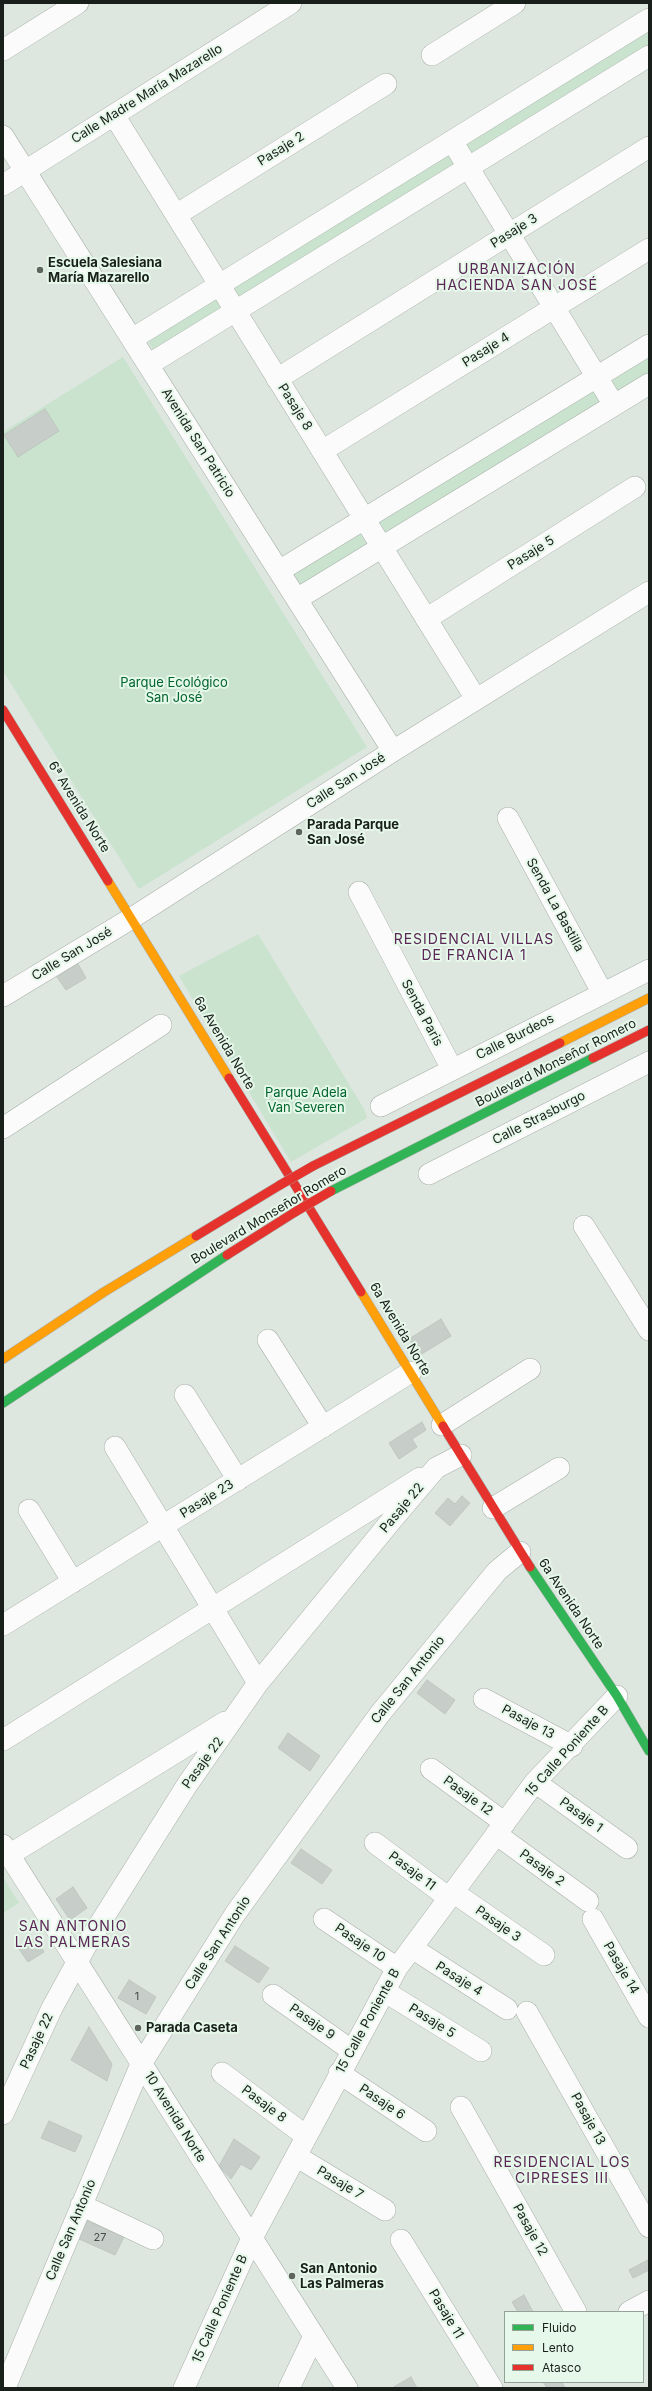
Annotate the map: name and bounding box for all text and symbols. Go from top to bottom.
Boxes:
street label: Calle Madre María Mazarello [69,41,225,147]
street label: Pasaje 2 [255,129,307,169]
street label: Pasaje 3 [488,211,540,251]
place label: Escuela Salesiana María Mazarello [48,255,162,286]
district label: URBANIZACIÓN HACIENDA SAN JOSÉ [436,262,598,294]
marker: Escuela Salesiana María Mazarello [35,265,45,275]
street label: Pasaje 4 [460,329,512,371]
street label: Pasaje 8 [275,381,315,433]
street label: Avenida San Patricio [158,385,238,501]
street label: Pasaje 5 [505,533,557,573]
park label: Parque Ecológico San José [120,675,228,706]
street label: Calle San José [304,750,388,812]
street label: 6ª Avenida Norte [45,759,113,855]
place label: Parada Parque San José [307,817,399,848]
marker: Parada Parque San José [294,827,304,837]
street label: Senda La Bastilla [523,856,587,954]
street label: Calle San José [29,924,115,984]
district label: RESIDENCIAL VILLAS DE FRANCIA 1 [394,932,554,964]
street label: Senda Paris [398,977,446,1049]
street label: 6a Avenida Norte [190,994,258,1092]
street label: Calle Burdeos [473,1011,557,1063]
street label: Boulevard Monseñor Romero [473,1016,639,1110]
park label: Parque Adela Van Severen [265,1085,347,1116]
street label: Calle Strasburgo [490,1088,588,1148]
street label: Boulevard Monseñor Romero [189,1162,349,1268]
street label: 6a Avenida Norte [366,1280,434,1378]
street label: Pasaje 23 [177,1476,237,1522]
street label: Pasaje 22 [377,1480,427,1536]
street label: 6a Avenida Norte [535,1556,607,1652]
street label: Calle San Antonio [368,1633,448,1727]
street label: Pasaje 13 [499,1702,557,1742]
street label: 15 Calle Poniente B [522,1702,612,1800]
street label: Pasaje 22 [179,1734,227,1792]
street label: Pasaje 12 [440,1773,496,1819]
street label: Pasaje 1 [556,1794,606,1836]
street label: Pasaje 2 [516,1846,568,1890]
street label: Pasaje 11 [385,1848,439,1894]
street label: Calle San Antonio [182,1893,254,1993]
street label: Pasaje 3 [472,1903,524,1945]
district label: SAN ANTONIO LAS PALMERAS [15,1919,131,1952]
street label: Pasaje 10 [332,1920,388,1966]
street label: Pasaje 14 [600,1939,642,1997]
street label: Pasaje 4 [433,1958,485,2000]
street label: 15 Calle Poniente B [333,1966,403,2076]
house number: 1 [135,1990,139,2004]
street label: Pasaje 9 [286,2001,338,2043]
street label: Pasaje 5 [406,2001,458,2041]
street label: Pasaje 22 [17,2011,57,2071]
place label: Parada Caseta [146,2020,238,2036]
marker: Parada Caseta [133,2023,143,2033]
street label: 10 Avenida Norte [141,2069,209,2165]
street label: Pasaje 6 [356,2081,408,2123]
street label: Pasaje 8 [238,2082,290,2126]
street label: Pasaje 13 [567,2090,609,2148]
district label: RESIDENCIAL LOS CIPRESES III [494,2155,630,2188]
street label: Pasaje 7 [314,2163,366,2203]
street label: Calle San Antonio [43,2177,99,2283]
street label: Pasaje 12 [509,2201,551,2259]
house number: 27 [94,2231,106,2245]
street label: 15 Calle Poniente B [189,2252,251,2366]
place label: San Antonio Las Palmeras [300,2261,384,2292]
marker: San Antonio Las Palmeras [287,2271,297,2281]
street label: Pasaje 11 [425,2287,467,2341]
legend [504,2311,644,2383]
text: Fluido [542,2320,577,2335]
text: Lento [542,2340,574,2355]
text: Atasco [542,2360,581,2375]

